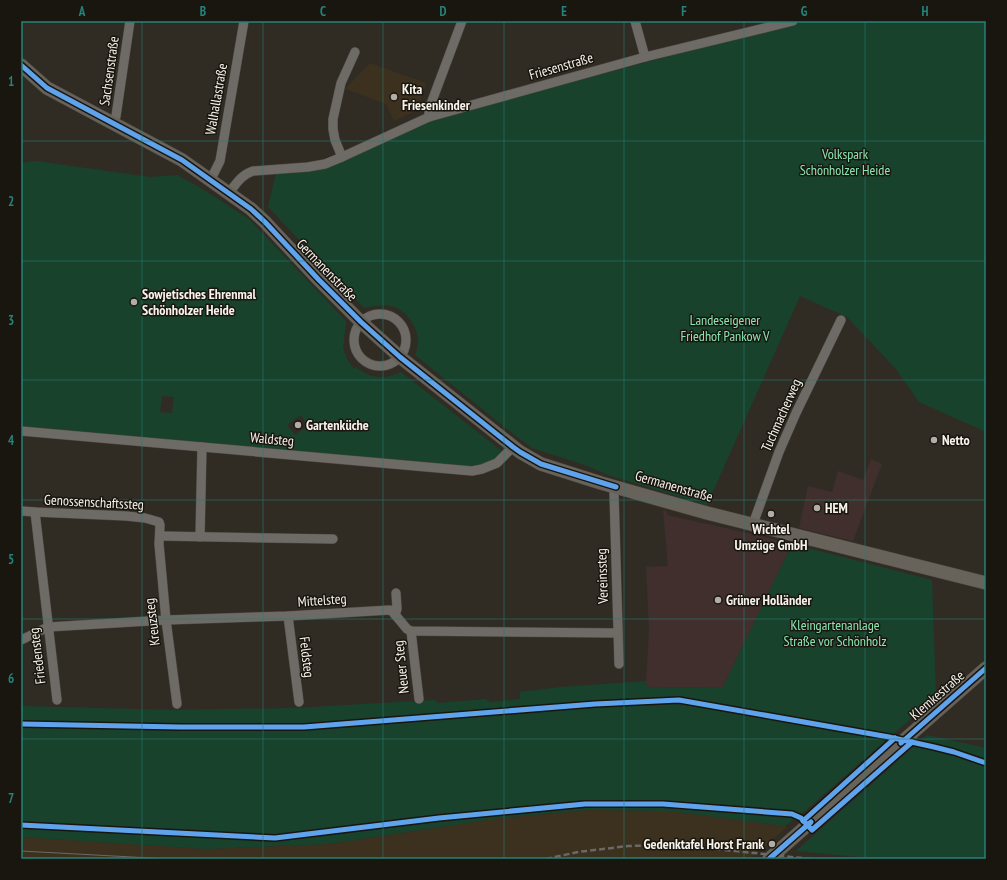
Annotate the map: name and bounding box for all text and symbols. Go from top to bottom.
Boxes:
text: A [78,3,86,20]
text: B [200,3,206,20]
text: C [320,3,326,20]
text: D [440,3,447,20]
text: E [561,3,567,20]
text: F [681,3,687,20]
text: G [801,3,808,20]
text: H [922,3,929,20]
street label: Sachsenstraße [95,35,123,107]
street label: Friesenstraße [527,48,595,84]
street label: Walhallastraße [201,62,231,136]
text: 1 [8,73,14,90]
place label: Kita Friesenkinder [402,80,471,114]
marker: Kita Friesenkinder [389,92,399,102]
park label: Volkspark Schönholzer Heide [800,145,890,179]
text: 2 [8,193,14,210]
street label: Germanenstraße [293,235,361,305]
place label: Sowjetisches Ehrenmal Schönholzer Heide [142,285,257,319]
marker: Sowjetisches Ehrenmal Schönholzer Heide [129,297,139,307]
park label: Landeseigener Friedhof Pankow V [680,311,770,345]
text: 3 [8,312,14,329]
street label: Tuchmacherweg [757,376,805,454]
place label: Gartenküche [306,416,369,434]
marker: Gartenküche [293,420,303,430]
street label: Waldsteg [249,428,295,450]
place label: Netto [942,431,970,449]
text: 4 [8,432,15,449]
marker: Netto [929,435,939,445]
street label: Germanenstraße [633,466,715,506]
street label: Genossenschaftssteg [44,490,144,514]
place label: HEM [825,499,848,517]
marker: HEM [812,503,822,513]
marker: Wichtel Umzüge GmbH [766,509,776,519]
place label: Wichtel Umzüge GmbH [735,520,807,554]
street label: Vereinssteg [592,548,612,605]
text: 5 [8,551,14,568]
street label: Mittelsteg [297,589,347,611]
place label: Grüner Holländer [726,591,812,609]
marker: Grüner Holländer [713,595,723,605]
street label: Kreuzsteg [140,597,164,647]
park label: Kleingartenanlage Straße vor Schönholz [784,616,886,650]
street label: Friedensteg [25,627,49,685]
street label: Feldsteg [296,636,318,678]
street label: Neuer Steg [389,639,413,695]
street label: Klemkestraße [906,666,968,724]
text: 6 [8,670,14,687]
text: 7 [8,790,14,807]
place label: Gedenktafel Horst Frank [643,835,764,853]
marker: Gedenktafel Horst Frank [767,839,777,849]

